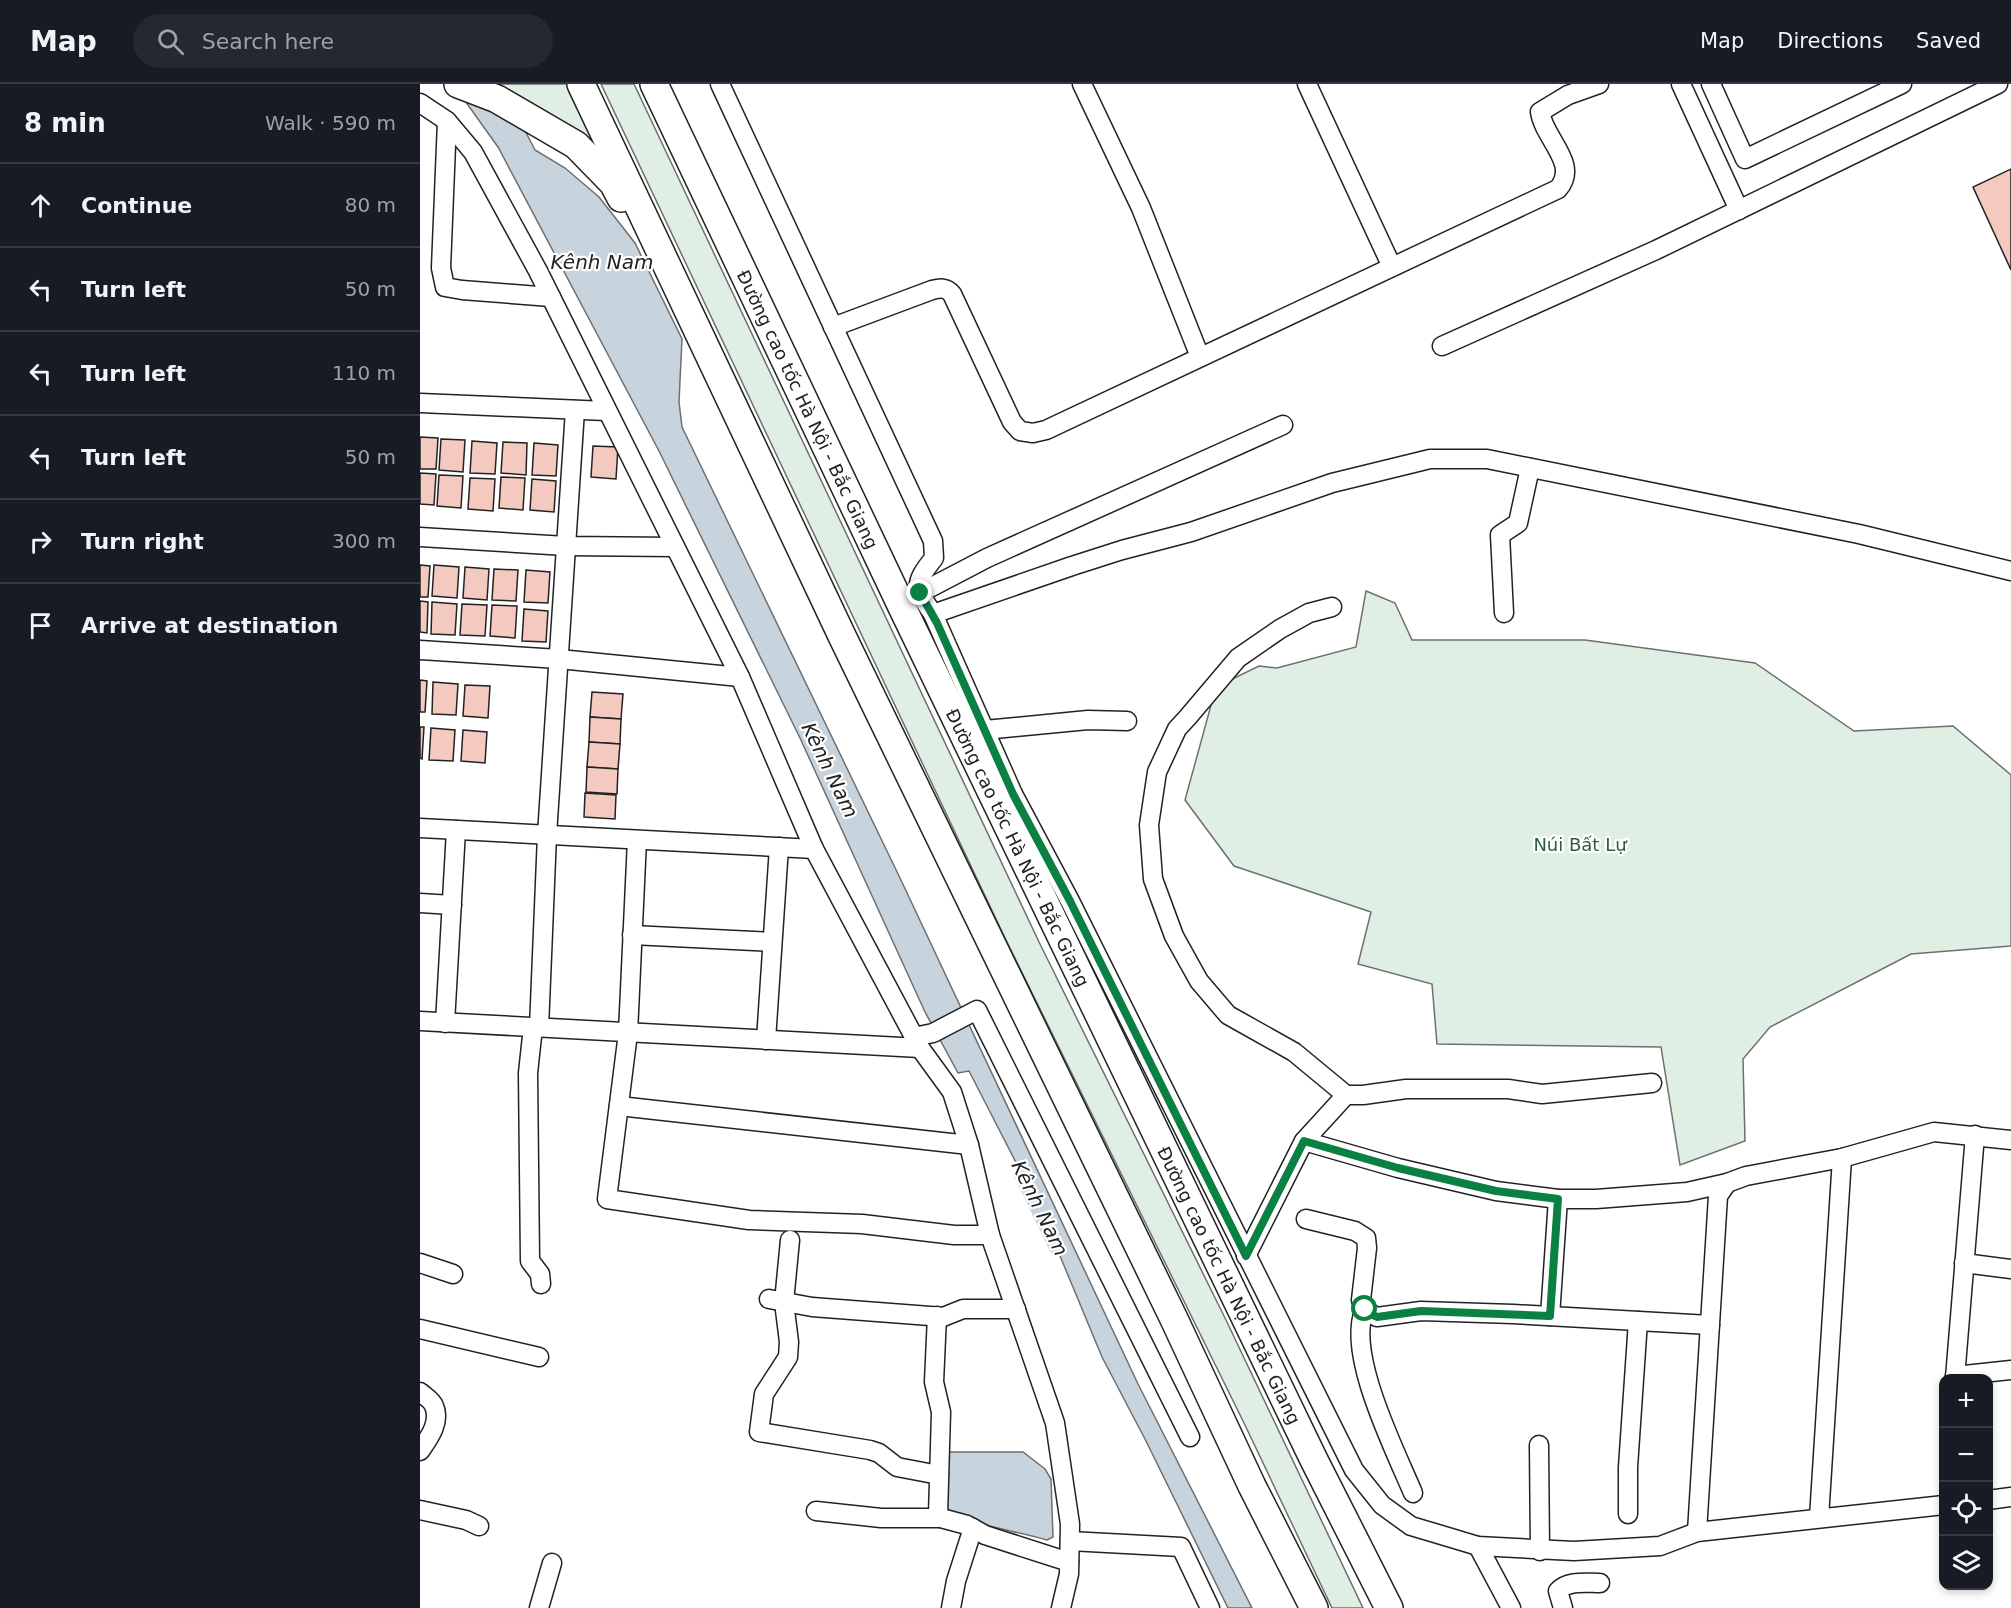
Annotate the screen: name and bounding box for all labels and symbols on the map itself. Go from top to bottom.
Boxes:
water label: Kênh Nam [550,250,654,274]
street label: Đường cao tốc Hà Nội - Bắc Giang [733,267,883,552]
route end [906,579,932,605]
street label: Đường cao tốc Hà Nội - Bắc Giang [942,705,1094,990]
water label: Kênh Nam [797,718,863,822]
park label: Núi Bất Lự [1533,834,1628,855]
street label: Đường cao tốc Hà Nội - Bắc Giang [1154,1143,1306,1428]
water label: Kênh Nam [1007,1156,1073,1260]
route start [1351,1295,1377,1321]

